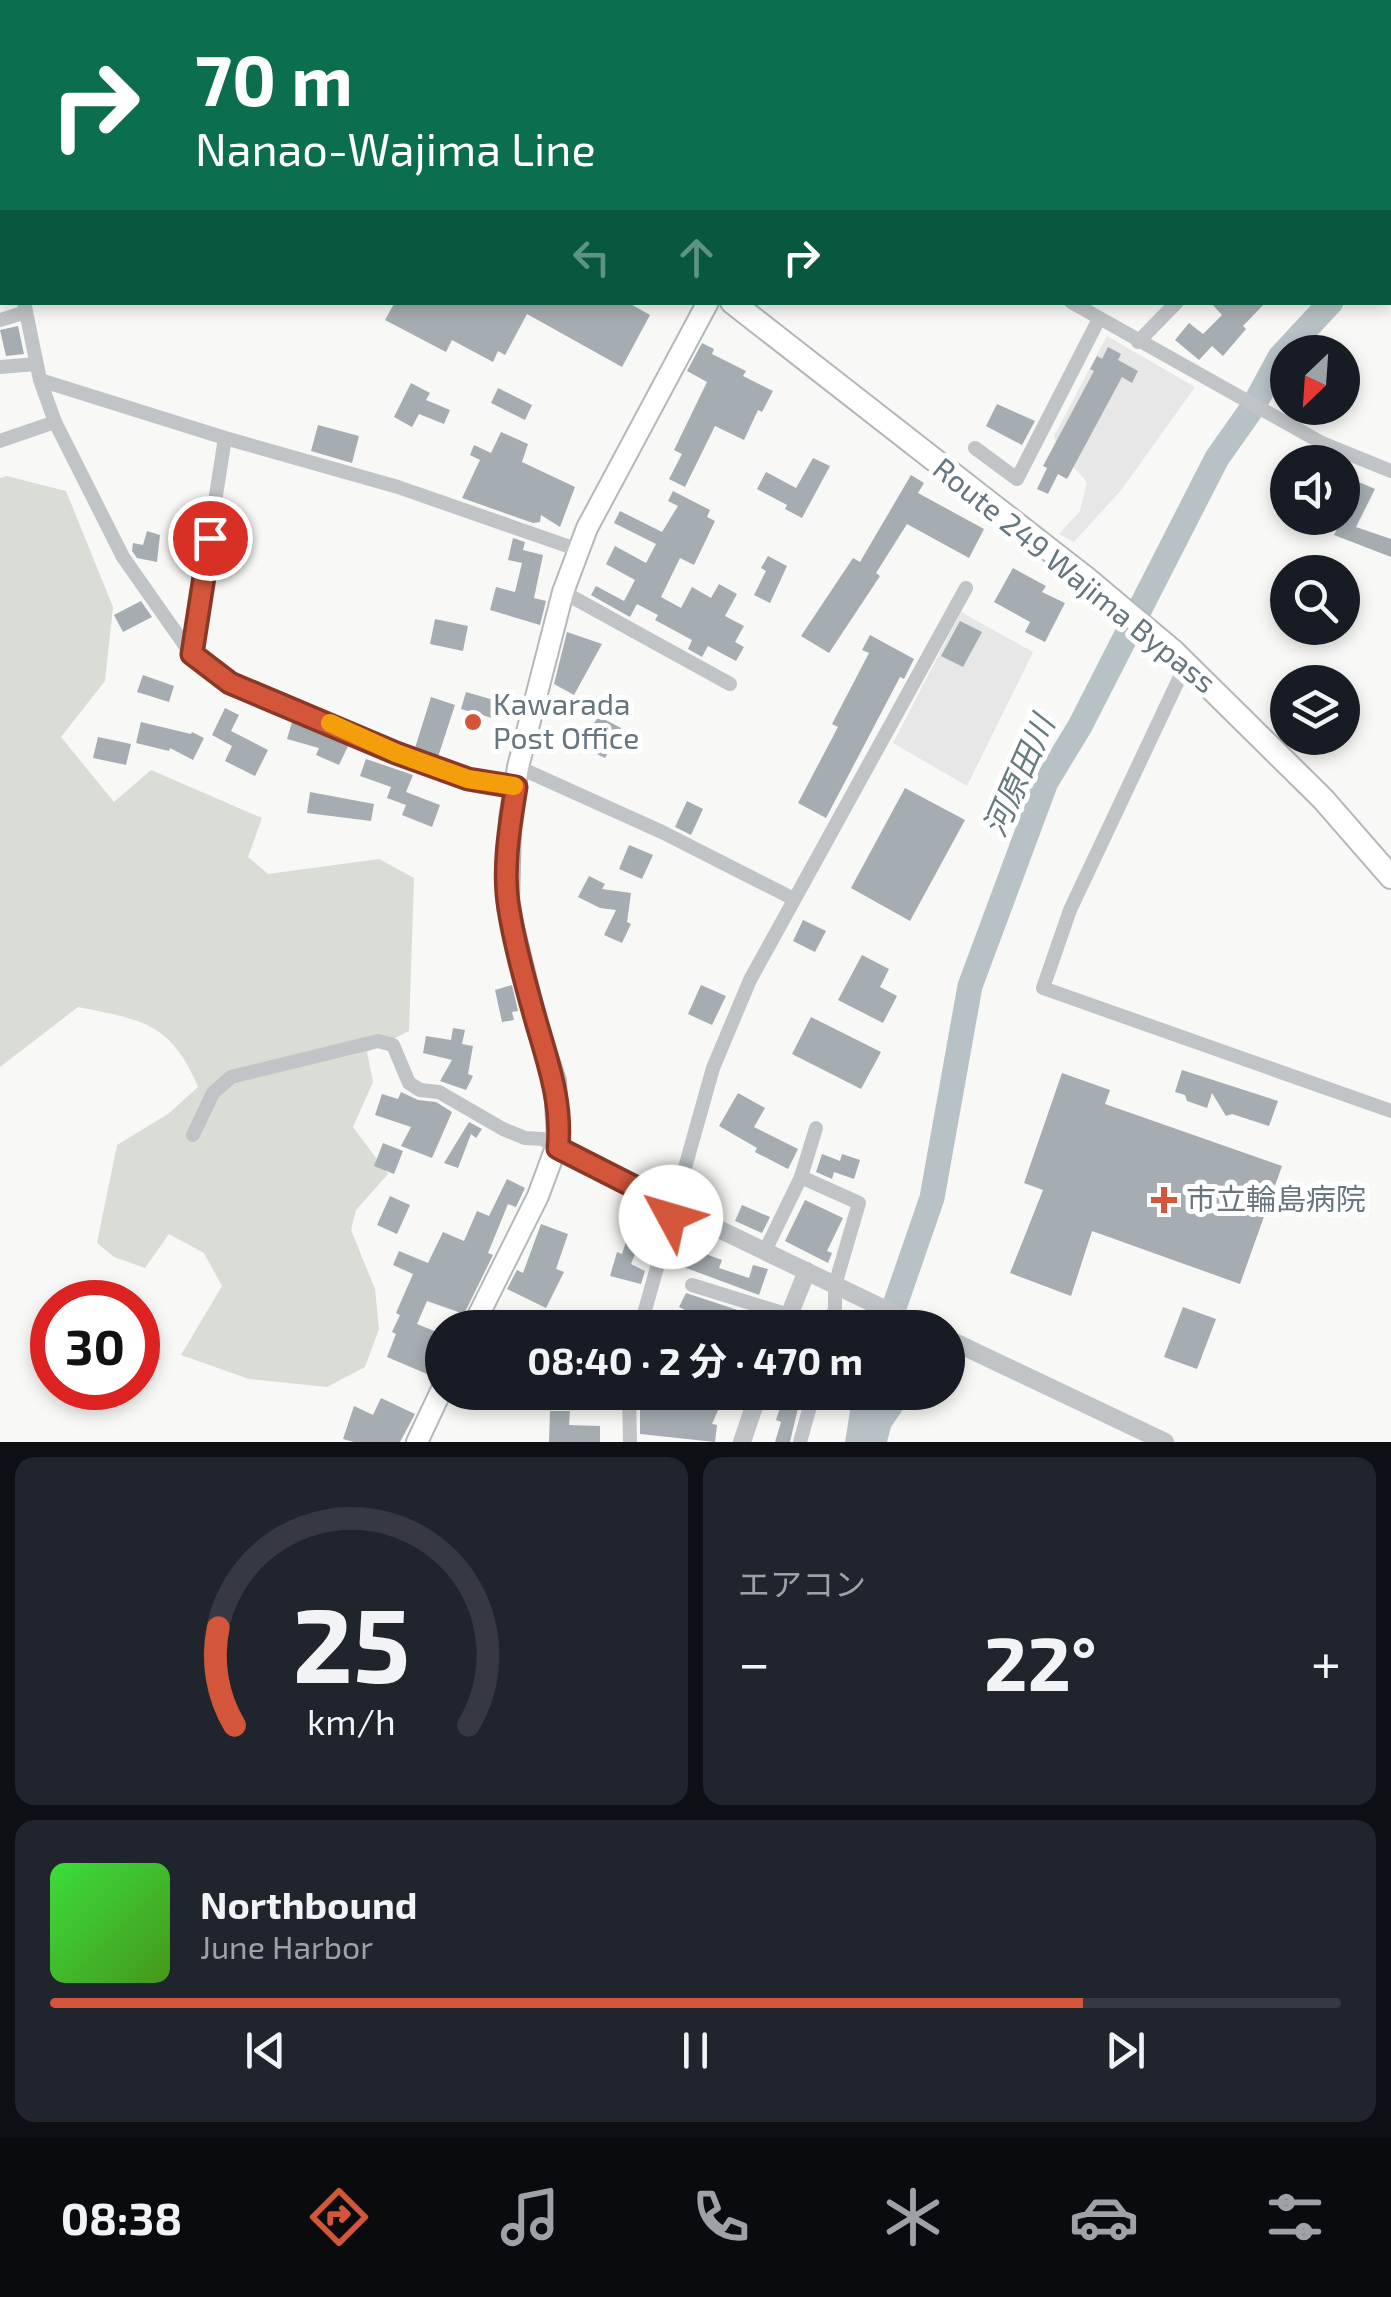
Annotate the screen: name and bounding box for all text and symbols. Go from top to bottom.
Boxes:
text: 70 m [195,36,353,120]
icon: right [30,40,160,170]
text: Nanao-Wajima Line [195,121,596,175]
icon: left [564,230,619,285]
icon: ahead [669,230,724,285]
icon: right [774,230,829,285]
north arrow [1270,335,1360,425]
map controls [1270,335,1360,755]
button: sound [1270,445,1360,535]
street label: Route 249 Wajima Bypass [927,449,1224,700]
pin [168,496,253,581]
icon: arrive [183,511,238,566]
button: search [1270,555,1360,645]
button: layers [1270,665,1360,755]
place label: Kawarada Post Office [493,685,639,755]
water label: 河原田川 [974,706,1062,841]
marker: Kawarada Post Office [462,711,484,733]
position arrow [619,1165,723,1269]
place label: 市立輪島病院 [1186,1180,1366,1216]
marker: 市立輪島病院 [1151,1187,1177,1213]
speed limit sign: 30 [30,1280,160,1410]
text: 08:40 · 2 分 · 470 m [527,1337,863,1383]
text: エアコン [738,1564,866,1602]
text: 25 [293,1579,410,1704]
text: 22° [984,1616,1097,1706]
text: − [738,1628,770,1694]
text: + [1311,1628,1341,1694]
text: km/h [307,1699,396,1742]
text: Northbound [200,1881,418,1927]
text: June Harbor [200,1927,373,1965]
icon: previous [238,2023,293,2078]
icon: pause [668,2023,723,2078]
icon: next [1098,2023,1153,2078]
icon: directions [304,2182,374,2252]
icon: music [495,2182,565,2252]
icon: phone [686,2182,756,2252]
icon: climate [878,2182,948,2252]
icon: car [1069,2182,1139,2252]
icon: filters [1260,2182,1330,2252]
text: 08:38 [61,2190,182,2244]

